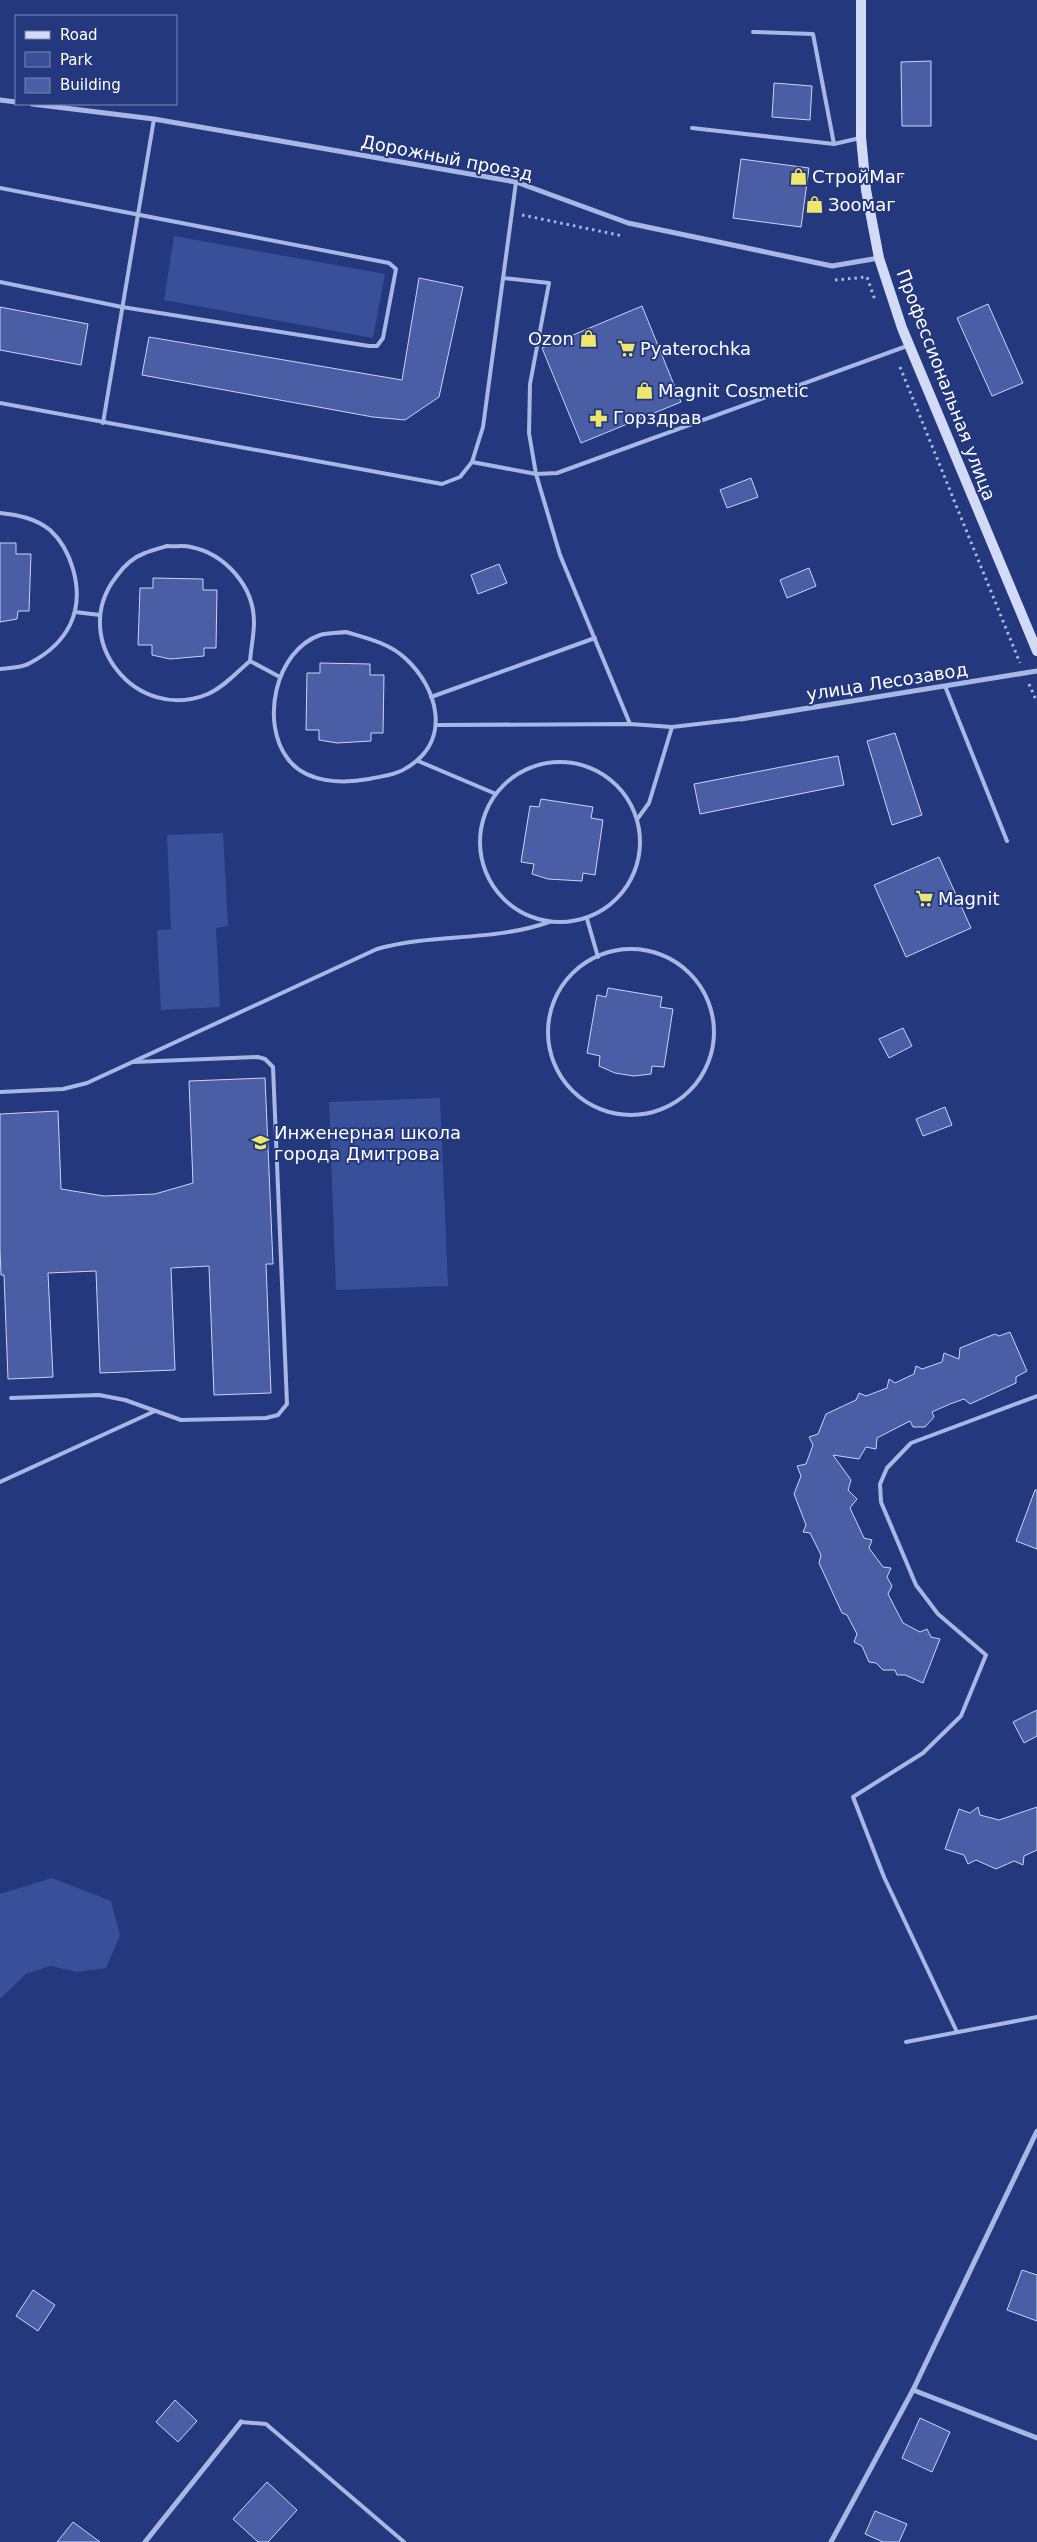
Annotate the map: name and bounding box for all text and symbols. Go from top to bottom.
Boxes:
legend [15,15,178,105]
text: Road [60,26,98,44]
text: Park [60,51,93,69]
text: Building [60,76,121,94]
street label: Дорожный проезд [359,131,535,184]
place label: СтройМаг [812,166,905,187]
shop icon: СтройМаг [788,167,808,187]
place label: Зоомаг [828,194,896,215]
shop icon: Зоомаг [804,195,824,215]
street label: Профессиональная улица [893,266,1000,504]
place label: Ozon [528,328,574,349]
shop icon: Ozon [578,329,598,349]
place label: Pyaterochka [640,338,751,359]
supermarket icon: Pyaterochka [616,339,636,359]
place label: Magnit Cosmetic [658,380,809,401]
shop icon: Magnit Cosmetic [634,381,654,401]
place label: Горздрав [613,407,702,428]
pharmacy icon: Горздрав [589,408,609,428]
street label: улица Лесозавод [805,658,969,705]
place label: Magnit [938,888,999,909]
supermarket icon: Magnit [914,889,934,909]
place label: Инженерная школа города Дмитрова [274,1122,461,1164]
school or university icon: Инженерная школа города Дмитрова [250,1133,270,1153]

